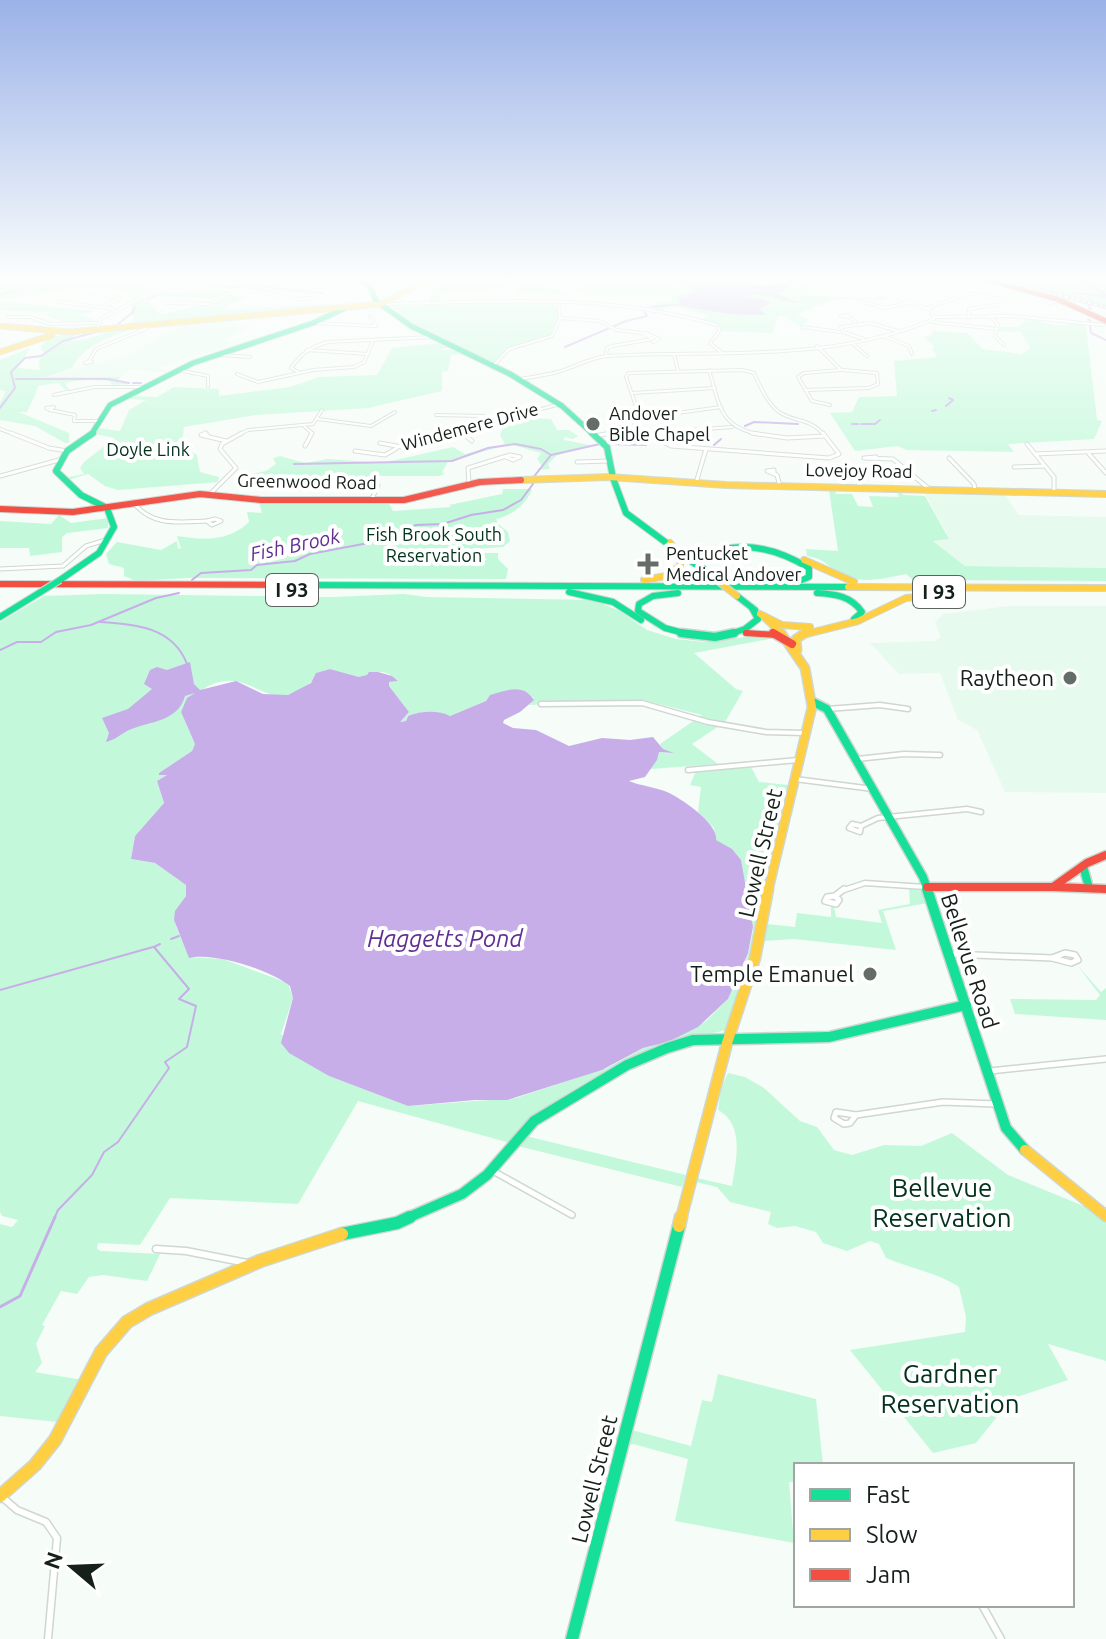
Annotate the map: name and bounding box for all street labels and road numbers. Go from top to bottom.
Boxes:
street label: Windemere Drive [399,398,540,454]
street label: Lovejoy Road [805,459,913,481]
street label: Greenwood Road [237,470,377,492]
road number: I 93 [266,574,318,606]
road number: I 93 [913,576,965,608]
street label: Lowell Street [733,786,787,920]
street label: Bellevue Road [937,890,1004,1032]
street label: Lowell Street [566,1412,622,1546]

